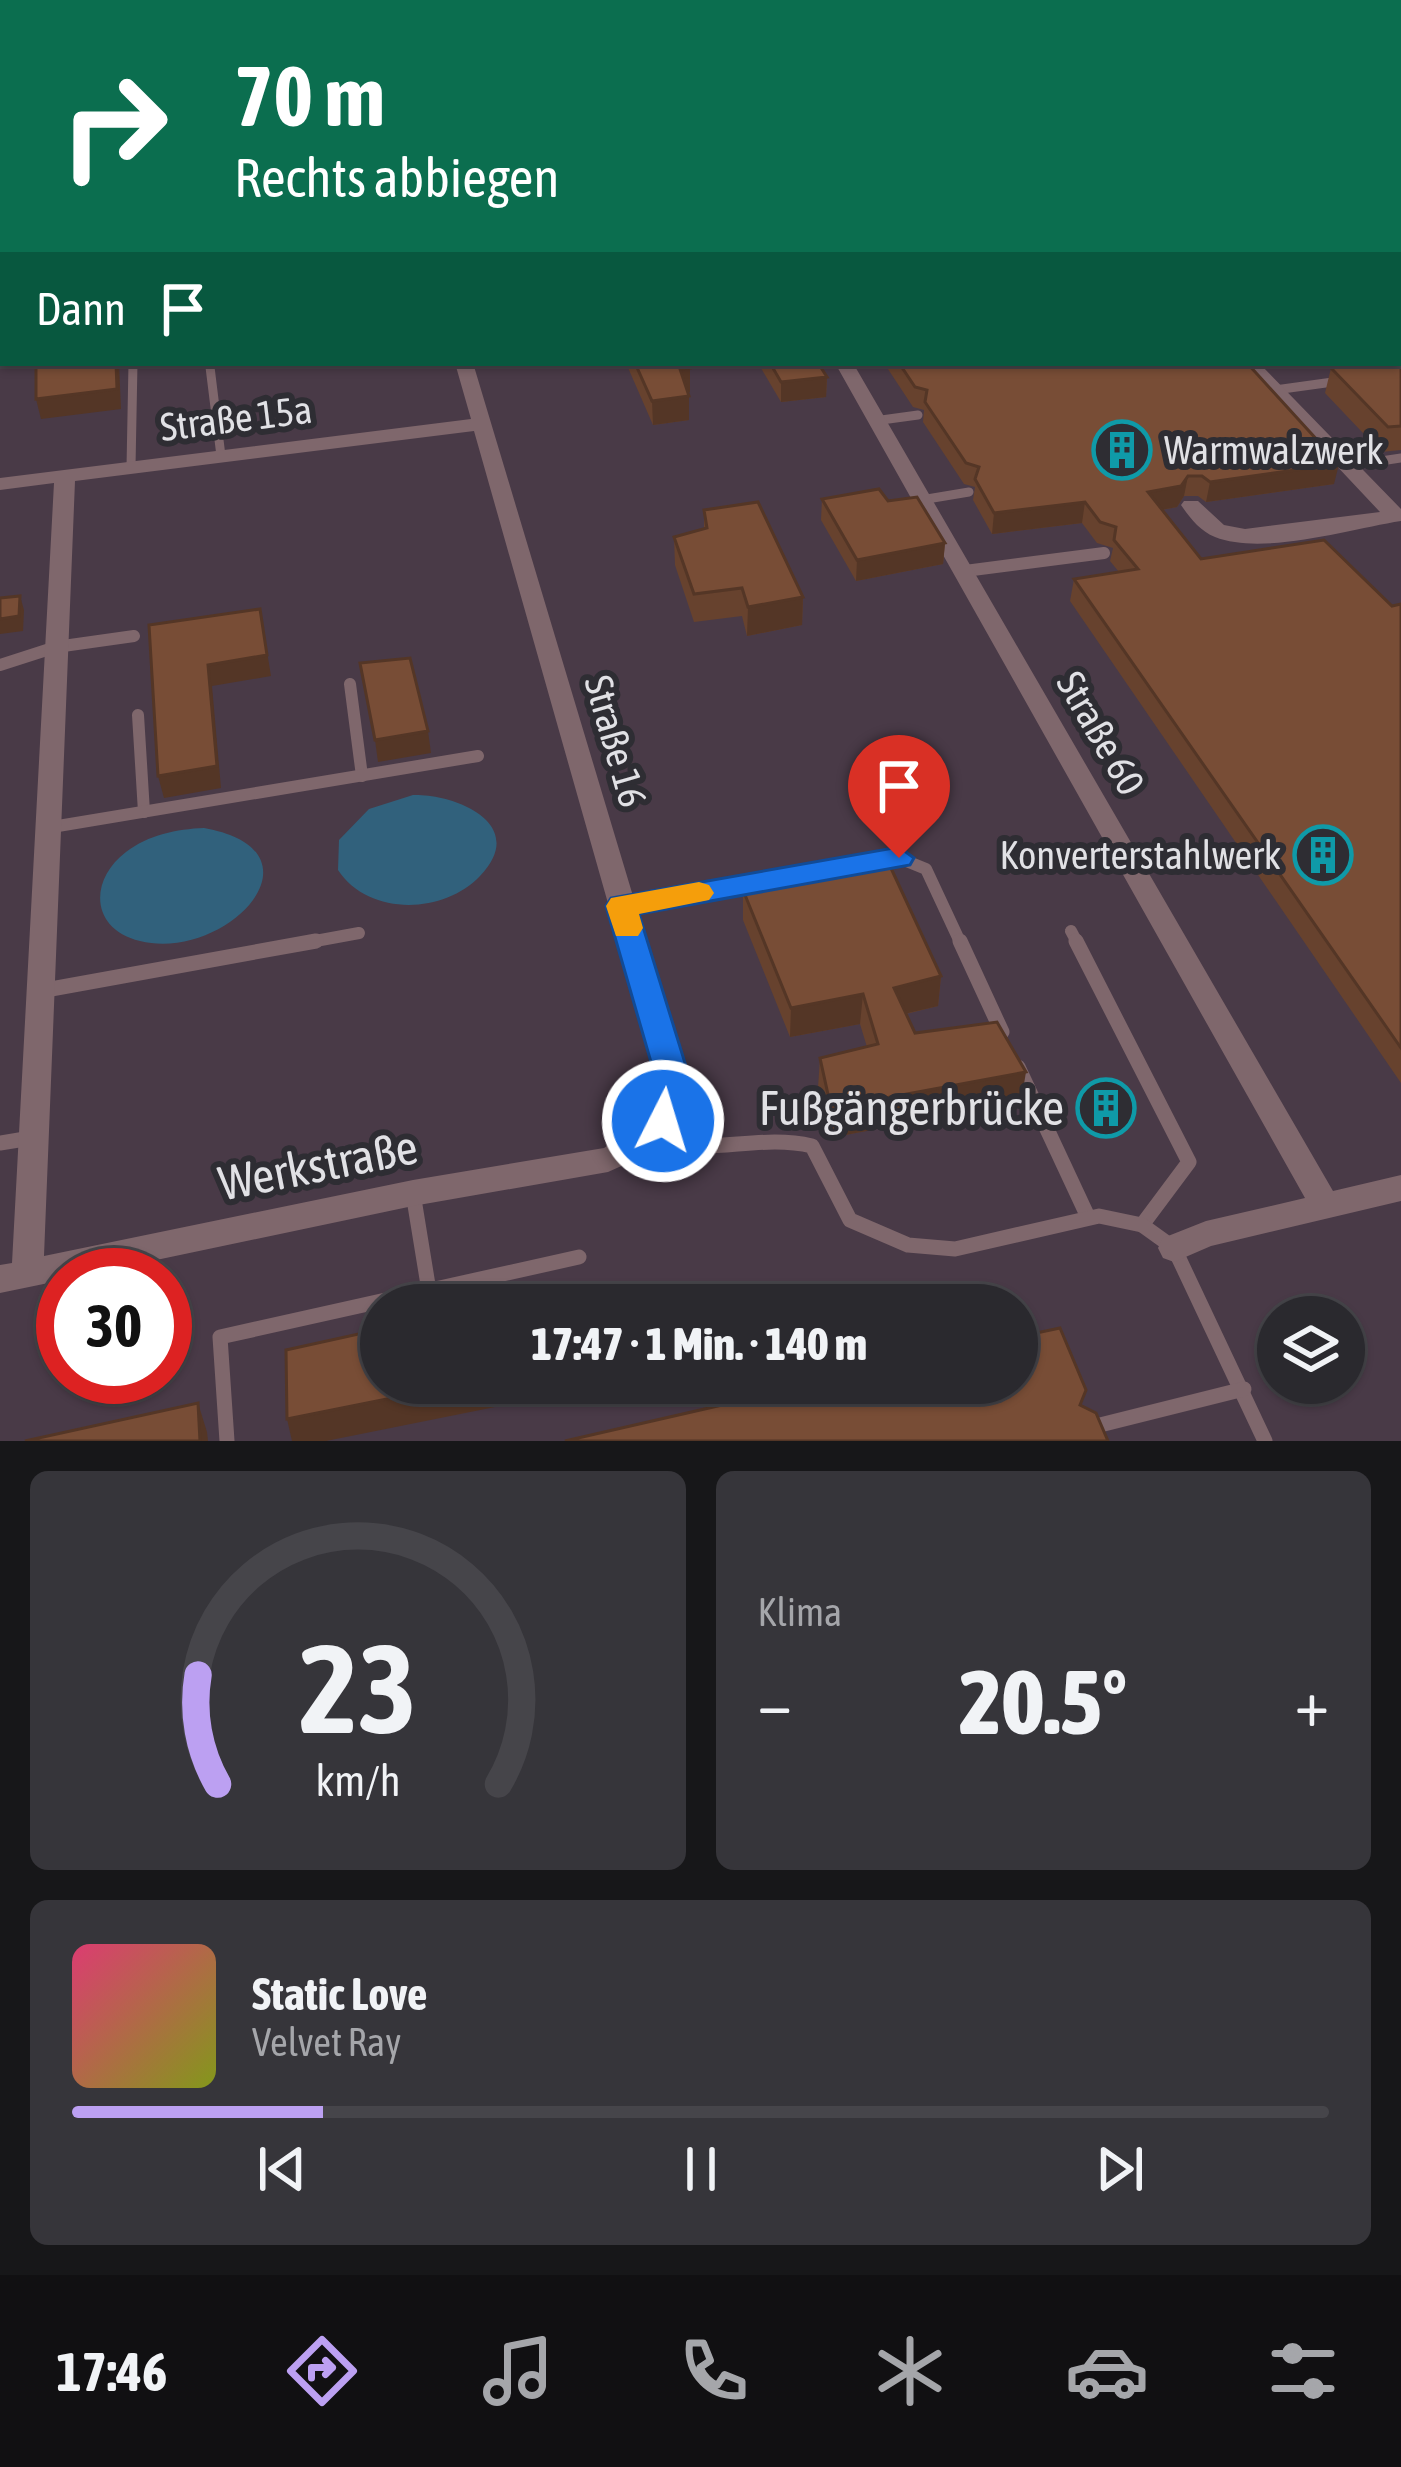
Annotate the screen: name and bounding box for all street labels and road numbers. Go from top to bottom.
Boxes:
street label: Straße 15a [158,387,314,449]
street label: Straße 60 [1048,664,1154,802]
street label: Straße 16 [576,670,656,812]
street label: Werkstraße [214,1118,422,1211]

